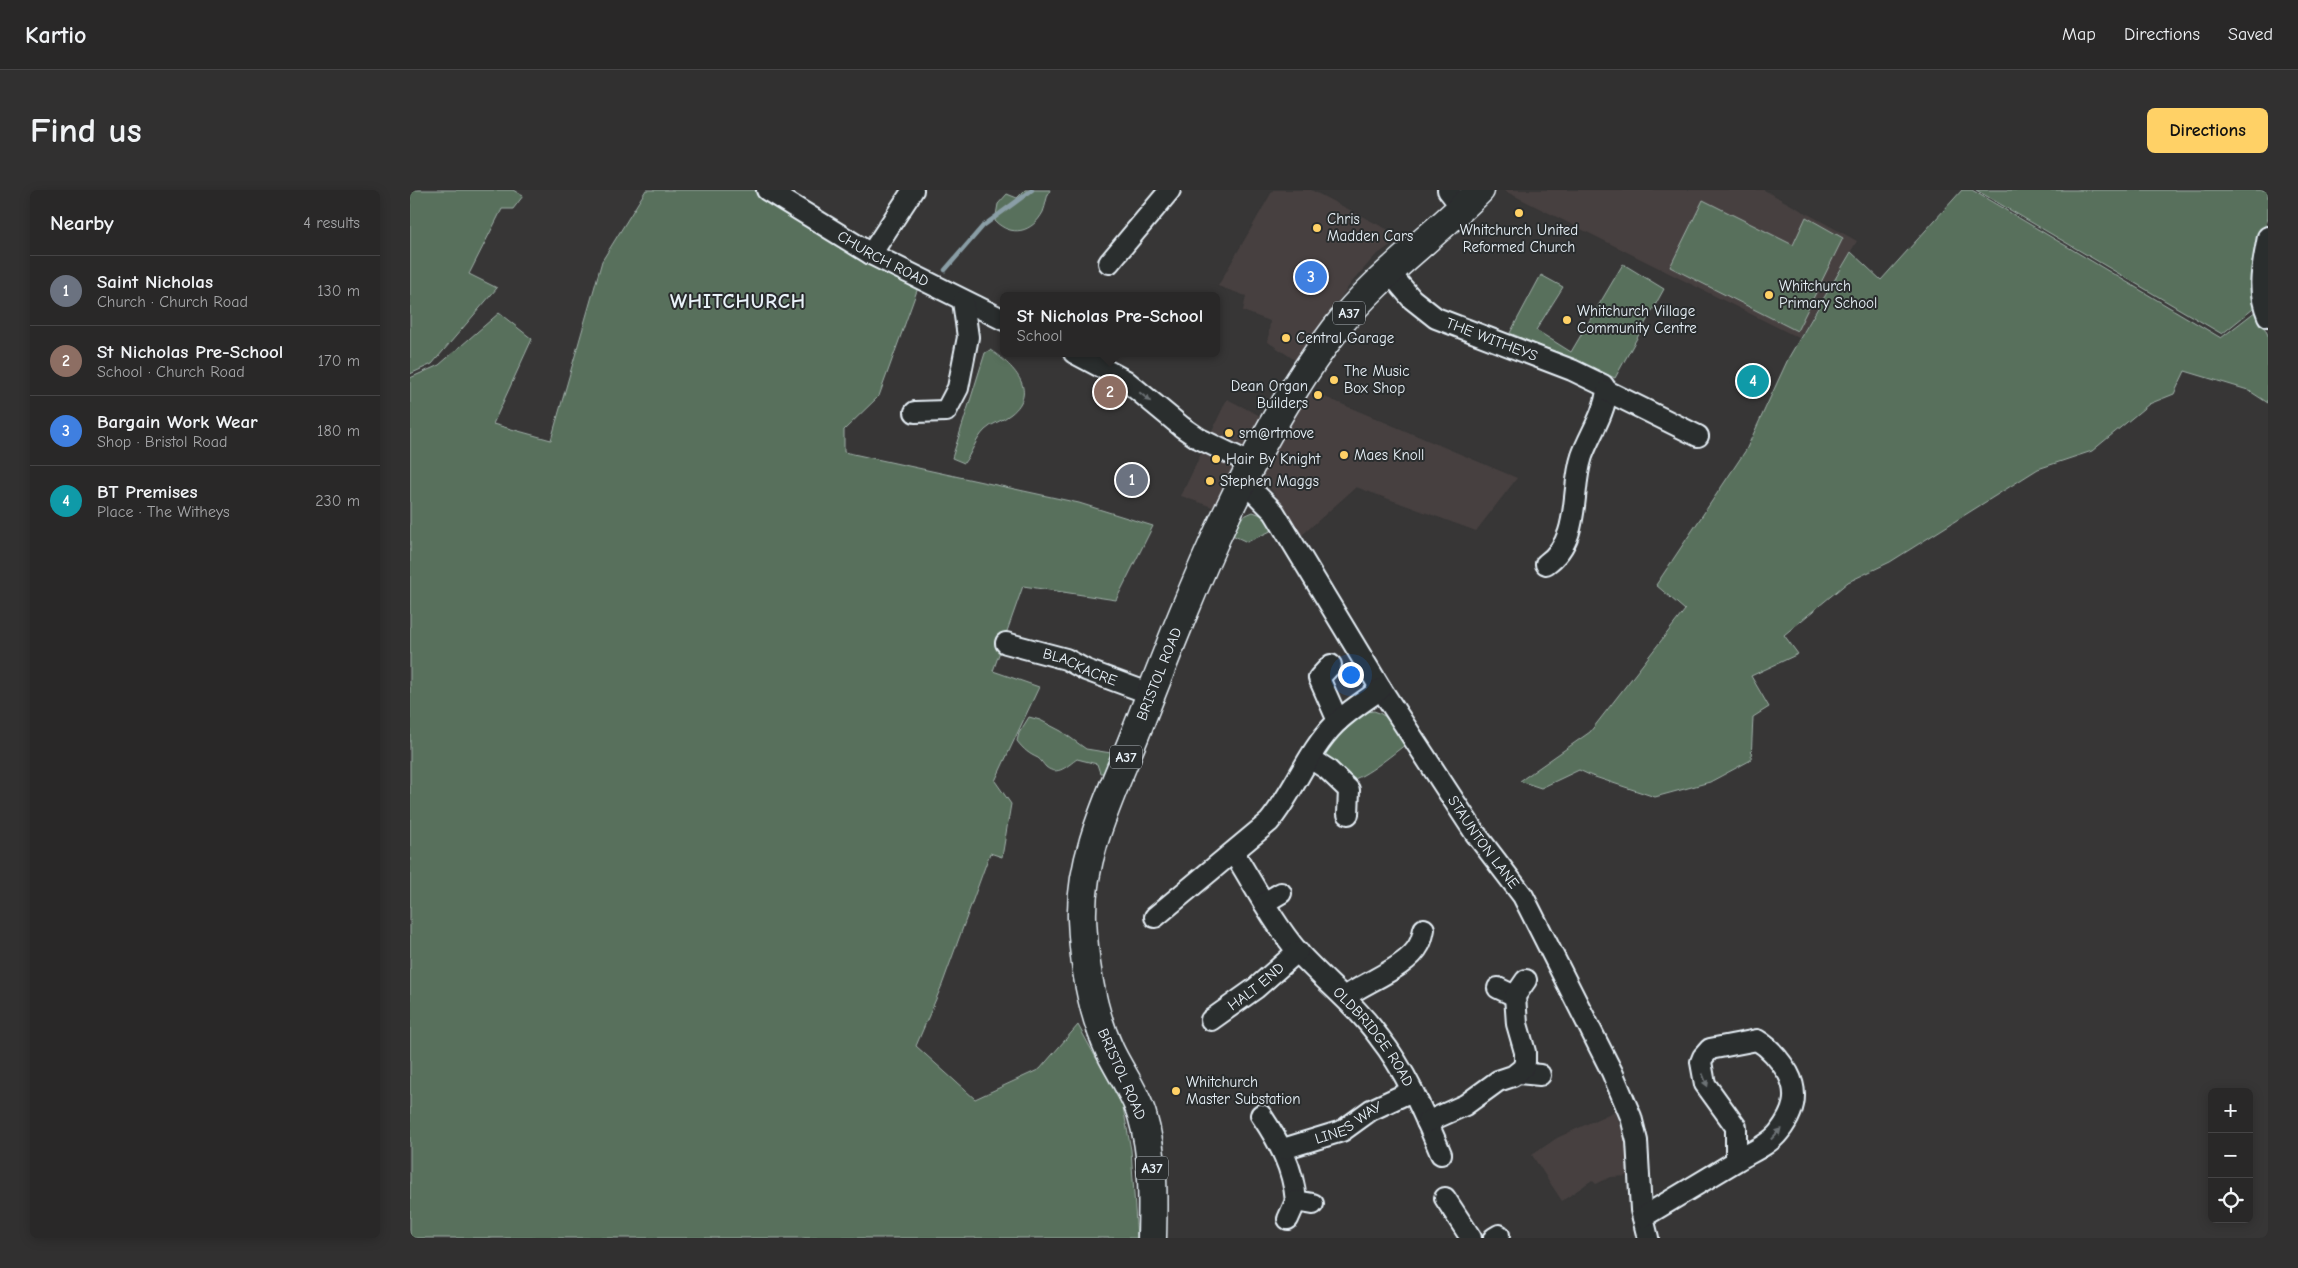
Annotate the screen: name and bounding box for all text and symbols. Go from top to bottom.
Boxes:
text: Kartio [25,21,87,49]
text: Map [2062,24,2096,45]
text: Directions [2124,24,2200,45]
text: Saved [2228,24,2273,45]
button: Directions [2147,108,2268,153]
text: Find us [30,110,142,151]
marker: Whitchurch United Reformed Church [1513,207,1525,219]
place label: Chris Madden Cars [1327,210,1413,245]
text: Nearby [50,211,114,235]
text: 4 results [303,214,360,232]
place label: Whitchurch United Reformed Church [1460,221,1578,256]
marker: Chris Madden Cars [1311,222,1323,234]
street label: CHURCH ROAD [834,227,932,290]
pin: 3 [1295,258,1327,296]
text: Saint Nicholas [97,271,213,293]
place label: Whitchurch Primary School [1779,277,1877,312]
text: 1 [63,282,69,300]
text: 130 m [317,282,360,300]
marker: Whitchurch Primary School [1763,289,1775,301]
district label: WHITCHURCH [670,290,806,313]
popup [1000,292,1220,357]
text: Church · Church Road [97,293,248,311]
road number: A37 [1333,302,1365,324]
place label: Whitchurch Village Community Centre [1577,302,1697,337]
text: St Nicholas Pre-School [1017,305,1203,327]
street label: THE WITHEYS [1444,314,1540,365]
marker: Whitchurch Village Community Centre [1561,314,1573,326]
text: School [1017,327,1062,345]
place label: Central Garage [1296,329,1395,347]
marker: Central Garage [1280,332,1292,344]
text: St Nicholas Pre-School [97,341,283,363]
text: 2 [62,352,70,370]
text: 170 m [318,352,360,370]
place label: The Music Box Shop [1344,362,1410,397]
pin: 4 [1737,362,1769,400]
text: School · Church Road [97,363,245,381]
pin: 2 [1094,373,1126,411]
marker: The Music Box Shop [1328,374,1340,386]
place label: Dean Organ Builders [1231,377,1308,412]
marker: Dean Organ Builders [1312,389,1324,401]
one-way arrow [1138,391,1151,402]
text: Bargain Work Wear [97,411,258,433]
text: 3 [62,422,70,440]
text: 180 m [317,422,360,440]
place label: sm@rtmove [1239,424,1315,442]
marker: sm@rtmove [1223,427,1235,439]
text: Shop · Bristol Road [97,433,227,451]
place label: Maes Knoll [1354,446,1424,464]
marker: Maes Knoll [1338,449,1350,461]
place label: Hair By Knight [1226,450,1321,468]
marker: Hair By Knight [1210,453,1222,465]
pin: 1 [1116,461,1148,499]
place label: Stephen Maggs [1220,472,1319,490]
marker: Stephen Maggs [1204,475,1216,487]
text: BT Premises [97,481,197,503]
text: 4 [62,492,70,510]
text: 230 m [315,492,360,510]
text: Place · The Witheys [97,503,230,521]
street label: BRISTOL ROAD [1132,625,1186,723]
street label: BLACKACRE [1041,644,1120,690]
your location [1338,662,1364,688]
road number: A37 [1110,746,1142,768]
street label: STAUNTON LANE [1444,792,1523,892]
street label: HALT END [1224,959,1288,1014]
street label: OLDBRIDGE ROAD [1329,983,1418,1090]
street label: BRISTOL ROAD [1094,1025,1150,1123]
place label: Whitchurch Master Substation [1186,1073,1301,1108]
one-way arrow [1701,1073,1709,1088]
marker: Whitchurch Master Substation [1170,1085,1182,1097]
map controls [2208,1088,2253,1223]
button: + [2208,1088,2253,1133]
street label: LINES WAY [1313,1097,1385,1148]
one-way arrow [1770,1129,1782,1141]
button: − [2208,1133,2253,1178]
road number: A37 [1136,1156,1168,1180]
button: locate [2208,1178,2253,1223]

